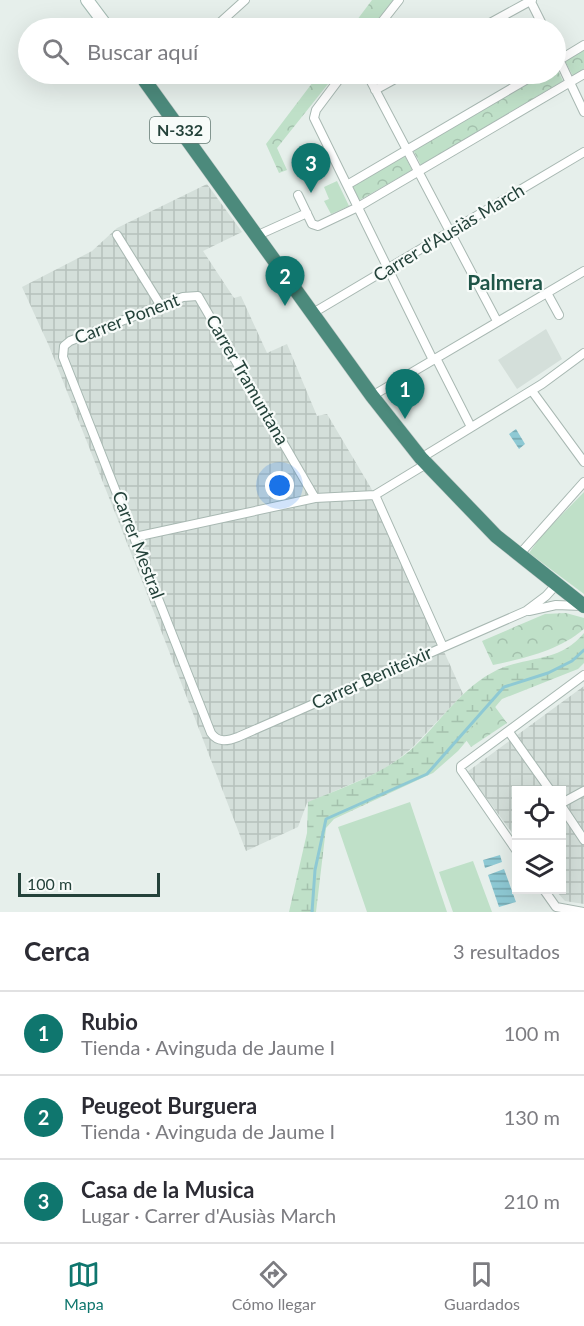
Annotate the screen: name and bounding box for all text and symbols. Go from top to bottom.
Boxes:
search box [18,18,566,84]
icon: search [39,35,72,68]
text: Buscar aquí [87,38,198,65]
road number: N-332 [150,117,210,143]
pin: 3 [292,144,330,193]
street label: Carrer d'Ausiàs March [369,178,528,286]
pin: 2 [266,256,304,306]
district label: Palmera [467,269,543,294]
street label: Carrer Ponent [71,288,183,348]
street label: Carrer Tramuntana [202,311,294,448]
pin: 1 [386,370,424,419]
your location [265,471,294,500]
street label: Carrer Mestral [108,488,170,602]
street label: Carrer Beniteixir [308,641,436,713]
map controls [512,786,566,894]
button: locate [512,786,566,840]
button: layers [512,840,566,894]
scale bar [18,870,160,898]
text: 100 m [27,874,72,893]
text: Cerca [24,935,90,967]
text: 3 resultados [453,939,560,963]
text: Rubio [81,1008,138,1035]
text: 1 [38,1021,49,1045]
text: 100 m [504,1021,560,1045]
text: Tienda · Avinguda de Jaume I [81,1035,335,1059]
text: Peugeot Burguera [81,1092,257,1119]
text: 2 [38,1105,49,1129]
text: 130 m [504,1105,560,1129]
text: Tienda · Avinguda de Jaume I [81,1119,335,1143]
text: Casa de la Musica [81,1176,254,1203]
text: 3 [38,1189,49,1213]
text: 210 m [504,1189,560,1213]
text: Lugar · Carrer d'Ausiàs March [81,1203,336,1227]
tab: Mapa [64,1258,104,1313]
tab: Cómo llegar [232,1258,316,1313]
tab: Guardados [444,1258,520,1313]

